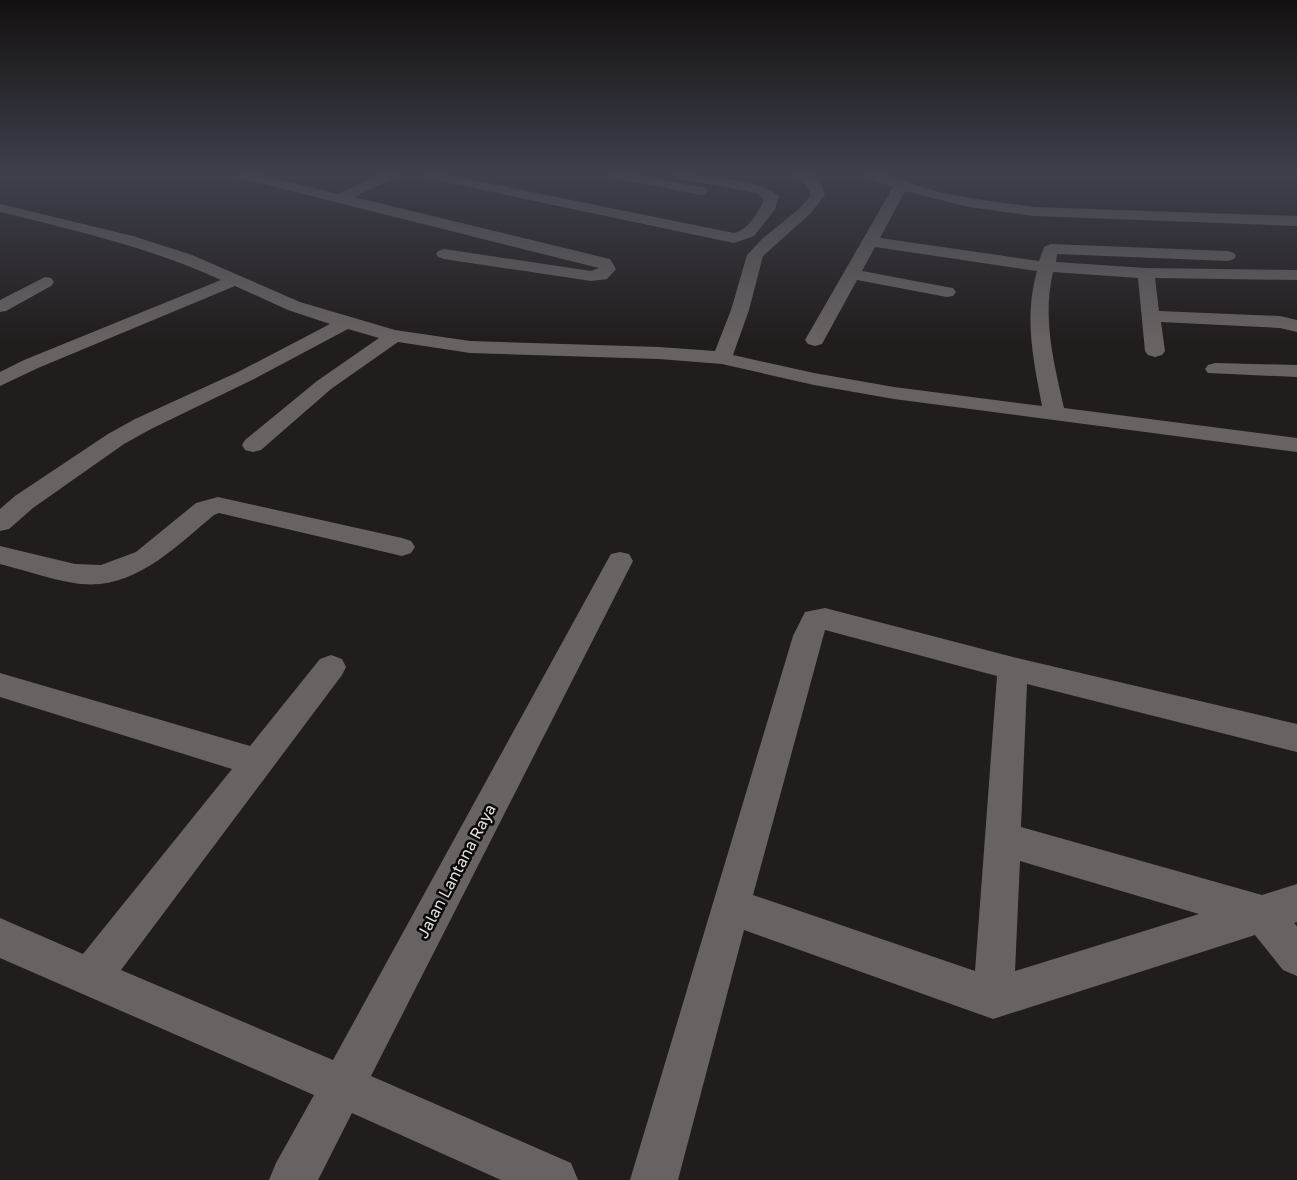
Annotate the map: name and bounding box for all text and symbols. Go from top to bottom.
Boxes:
street label: Jalan Lantana Raya [412,800,500,942]

